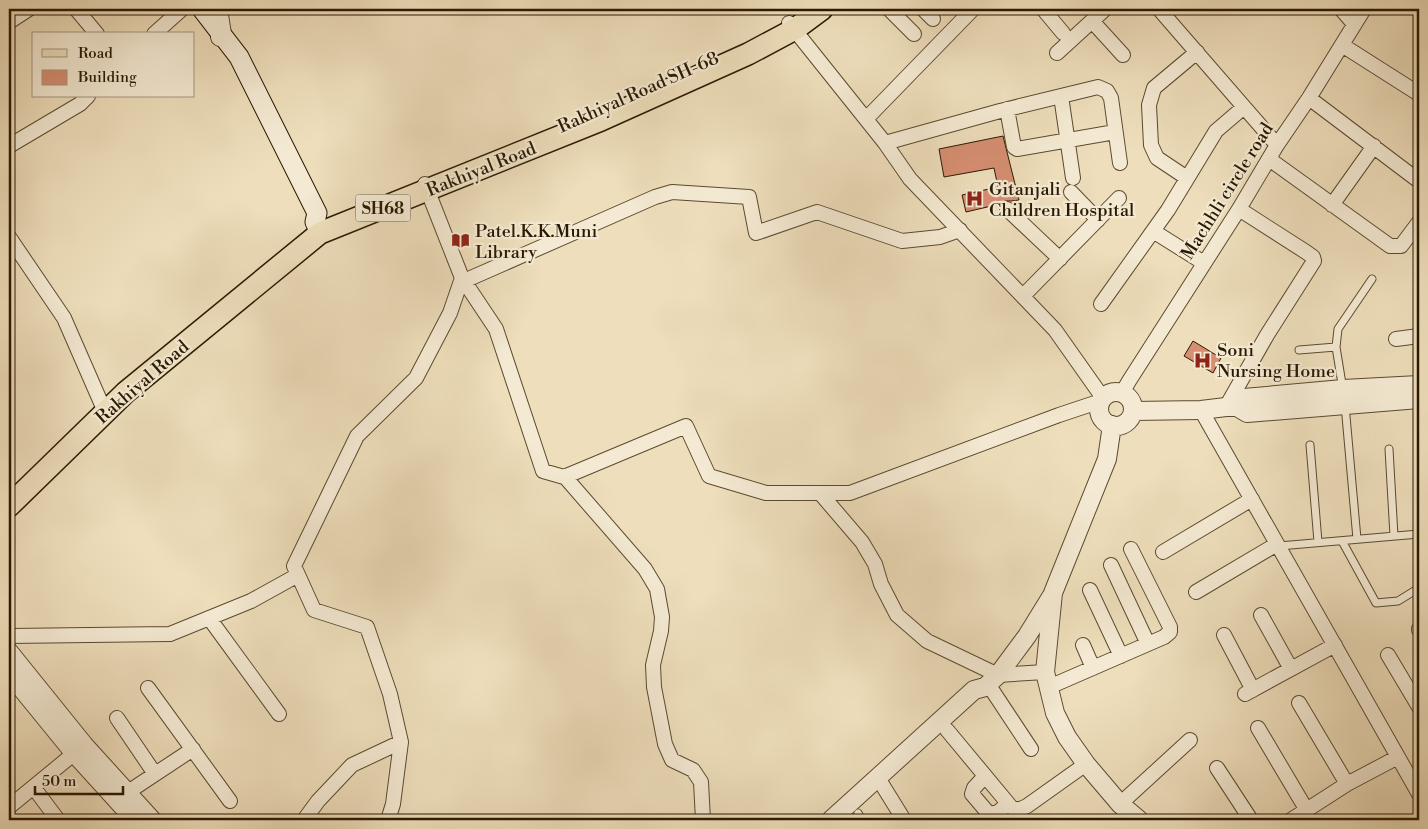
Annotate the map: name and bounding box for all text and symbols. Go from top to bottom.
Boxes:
legend [32,32,195,98]
text: Road [78,44,113,63]
street label: Rakhiyal Road SH-68 [554,47,722,138]
text: Building [77,68,137,87]
street label: Machhli circle road [1176,118,1279,264]
street label: Rakhiyal Road [423,137,540,202]
place label: Gitanjali Children Hospital [989,178,1135,222]
hospital icon: Gitanjali Children Hospital [965,189,985,209]
road number: SH68 [356,194,410,222]
place label: Patel.K.K.Muni Library [475,220,597,264]
library icon: Patel.K.K.Muni Library [451,231,471,251]
street label: Rakhiyal Road [91,335,194,429]
place label: Soni Nursing Home [1217,339,1335,383]
hospital icon: Soni Nursing Home [1193,350,1213,370]
scale bar [35,764,122,796]
text: 50 m [42,772,76,791]

